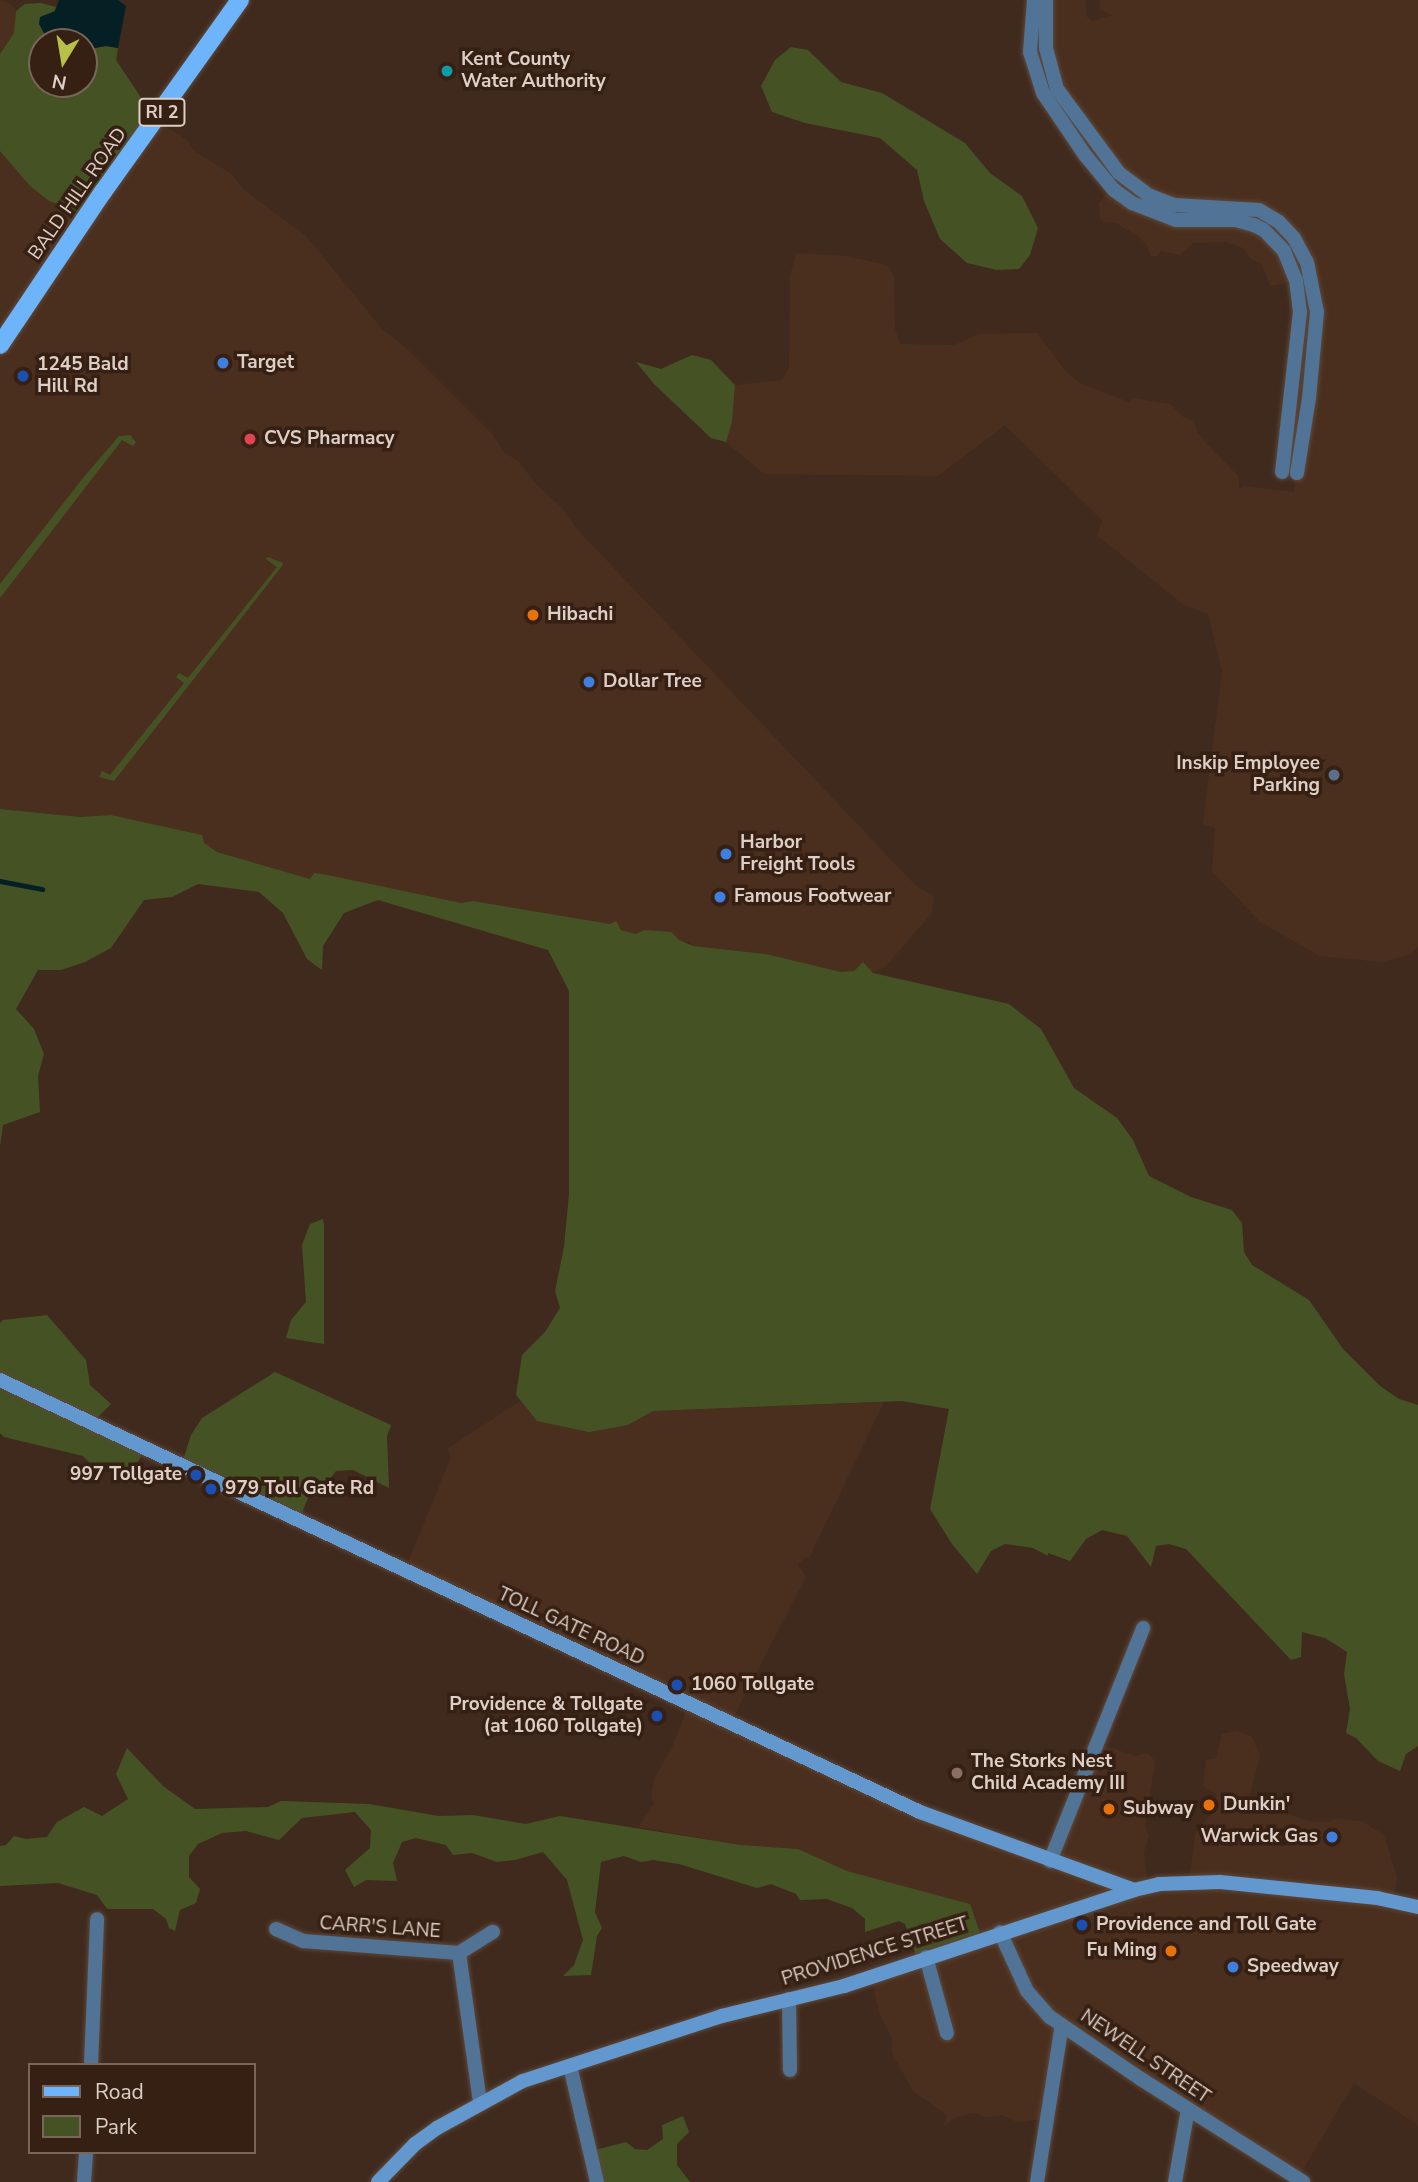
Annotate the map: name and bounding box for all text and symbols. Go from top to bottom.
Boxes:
north arrow [28,28,98,98]
place label: Kent County Water Authority [461,49,606,93]
marker: Kent County Water Authority [439,63,455,79]
text: N [50,68,69,96]
road number: RI 2 [138,98,186,127]
street label: BALD HILL ROAD [24,124,132,264]
place label: Target [237,352,294,374]
place label: 1245 Bald Hill Rd [37,354,129,398]
marker: Target [215,355,231,371]
marker: 1245 Bald Hill Rd [15,368,31,384]
place label: CVS Pharmacy [264,428,394,450]
marker: CVS Pharmacy [242,431,258,447]
place label: Hibachi [547,604,613,626]
marker: Hibachi [525,607,541,623]
place label: Dollar Tree [603,671,702,693]
marker: Dollar Tree [581,674,597,690]
place label: Inskip Employee Parking [1176,753,1320,797]
marker: Inskip Employee Parking [1326,767,1342,783]
place label: Harbor Freight Tools [740,832,855,876]
marker: Harbor Freight Tools [718,846,734,862]
place label: Famous Footwear [734,886,891,908]
marker: Famous Footwear [712,889,728,905]
place label: 997 Tollgate [70,1464,182,1486]
marker: 997 Tollgate [188,1467,204,1483]
place label: 979 Toll Gate Rd [225,1478,374,1500]
marker: 979 Toll Gate Rd [203,1481,219,1497]
street label: TOLL GATE ROAD [494,1583,648,1671]
place label: 1060 Tollgate [691,1674,814,1696]
marker: 1060 Tollgate [669,1677,685,1693]
place label: Providence & Tollgate (at 1060 Tollgate) [449,1694,643,1738]
marker: Providence & Tollgate (at 1060 Tollgate) [649,1708,665,1724]
place label: The Storks Nest Child Academy III [971,1751,1125,1795]
marker: The Storks Nest Child Academy III [949,1765,965,1781]
place label: Dunkin' [1223,1794,1290,1816]
marker: Dunkin' [1201,1797,1217,1813]
place label: Subway [1123,1798,1194,1820]
marker: Subway [1101,1801,1117,1817]
place label: Warwick Gas [1201,1826,1318,1848]
marker: Warwick Gas [1324,1829,1340,1845]
street label: CARR'S LANE [319,1912,441,1944]
street label: PROVIDENCE STREET [779,1913,971,1991]
place label: Providence and Toll Gate [1096,1914,1317,1936]
marker: Providence and Toll Gate [1074,1917,1090,1933]
place label: Fu Ming [1087,1940,1157,1962]
marker: Fu Ming [1163,1943,1179,1959]
place label: Speedway [1247,1956,1339,1978]
marker: Speedway [1225,1959,1241,1975]
street label: NEWELL STREET [1076,2005,1214,2109]
legend [28,2063,256,2154]
text: Road [95,2078,144,2106]
text: Park [95,2113,137,2141]

